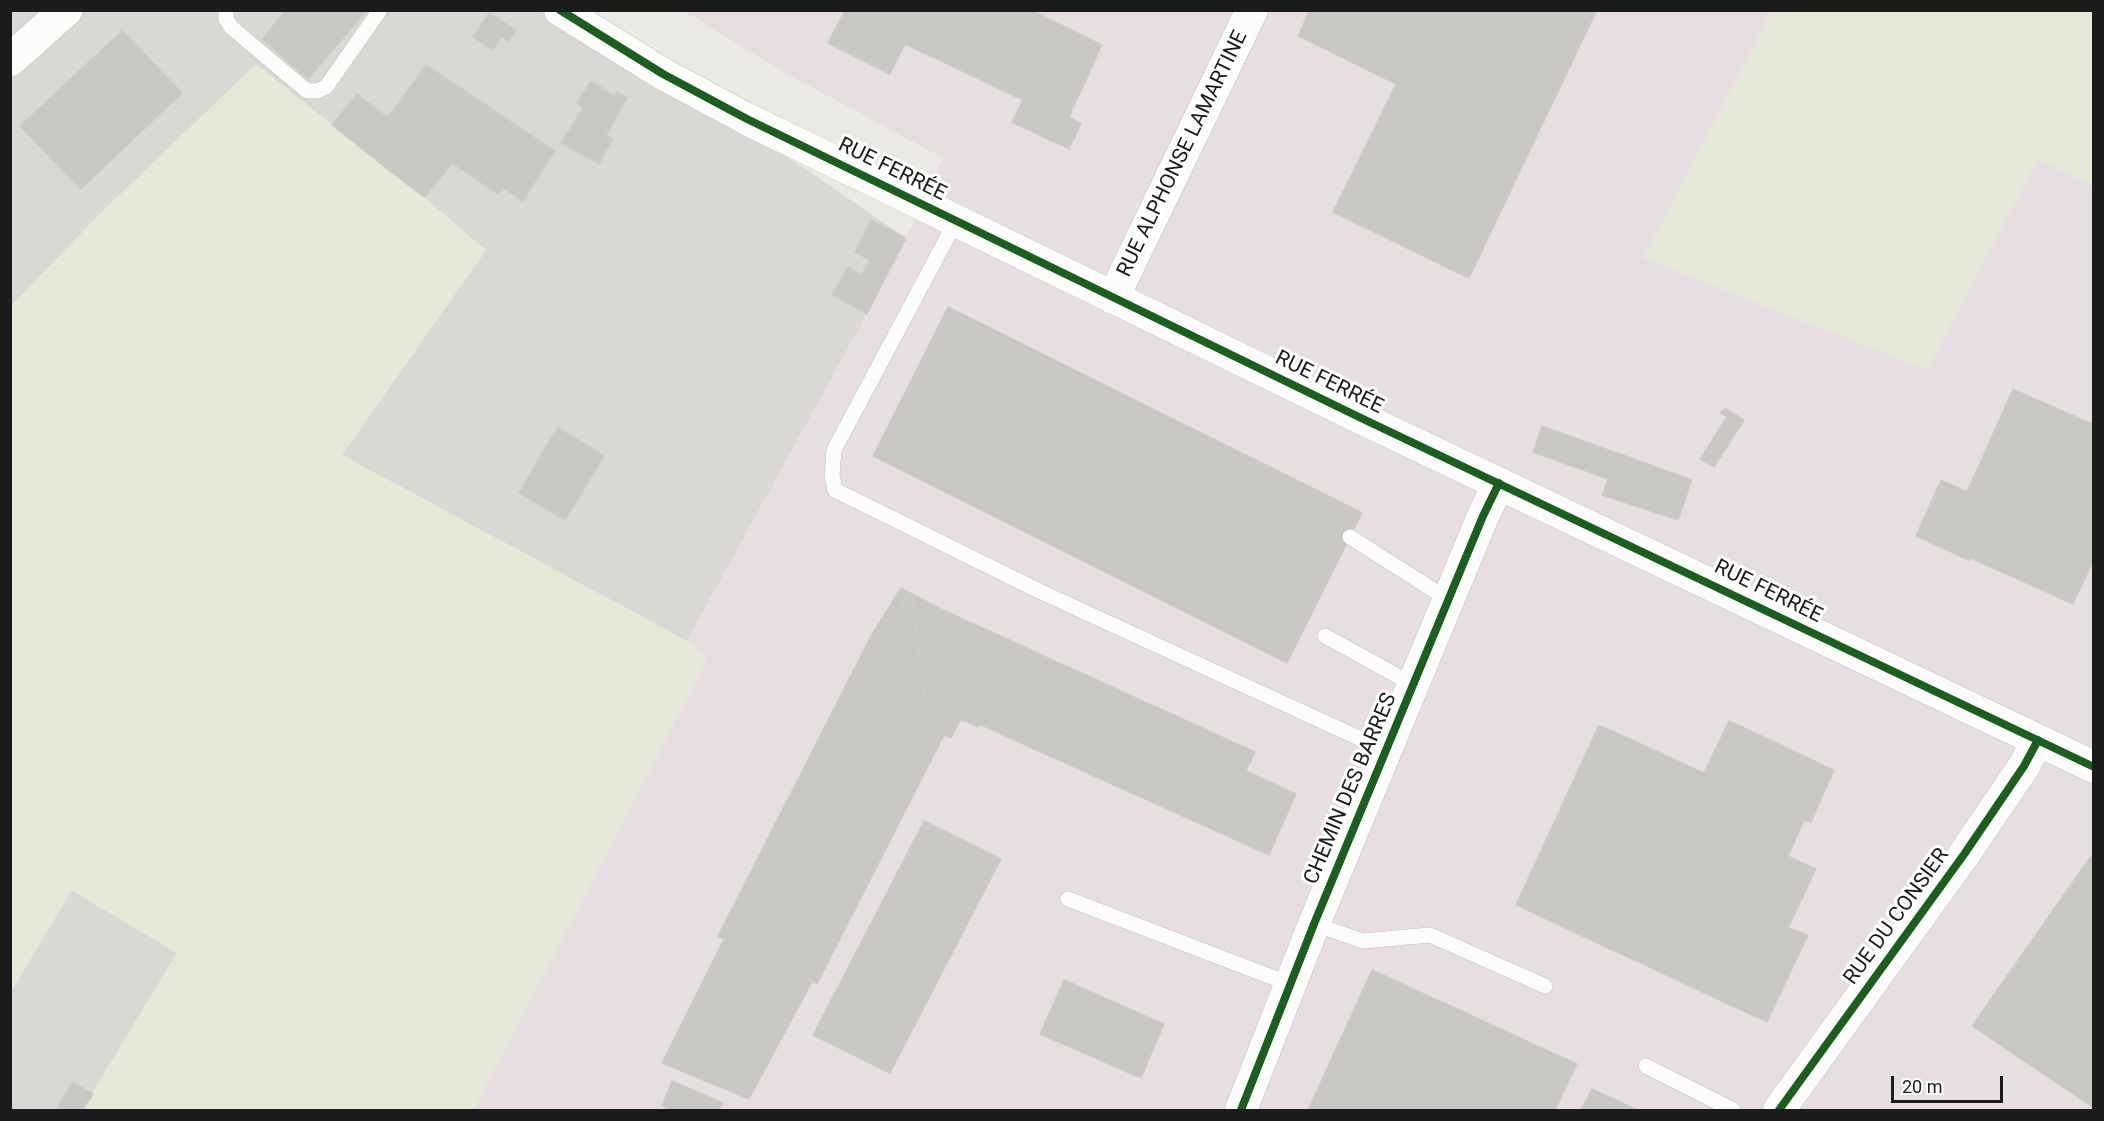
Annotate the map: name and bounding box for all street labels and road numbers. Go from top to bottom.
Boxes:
street label: RUE ALPHONSE LAMARTINE [1112,27,1254,281]
street label: RUE FERRÉE [834,133,950,207]
street label: RUE FERRÉE [1271,346,1387,420]
street label: RUE FERRÉE [1710,555,1826,629]
street label: CHEMIN DES BARRES [1299,690,1403,888]
street label: RUE DU CONSIER [1839,844,1955,990]

